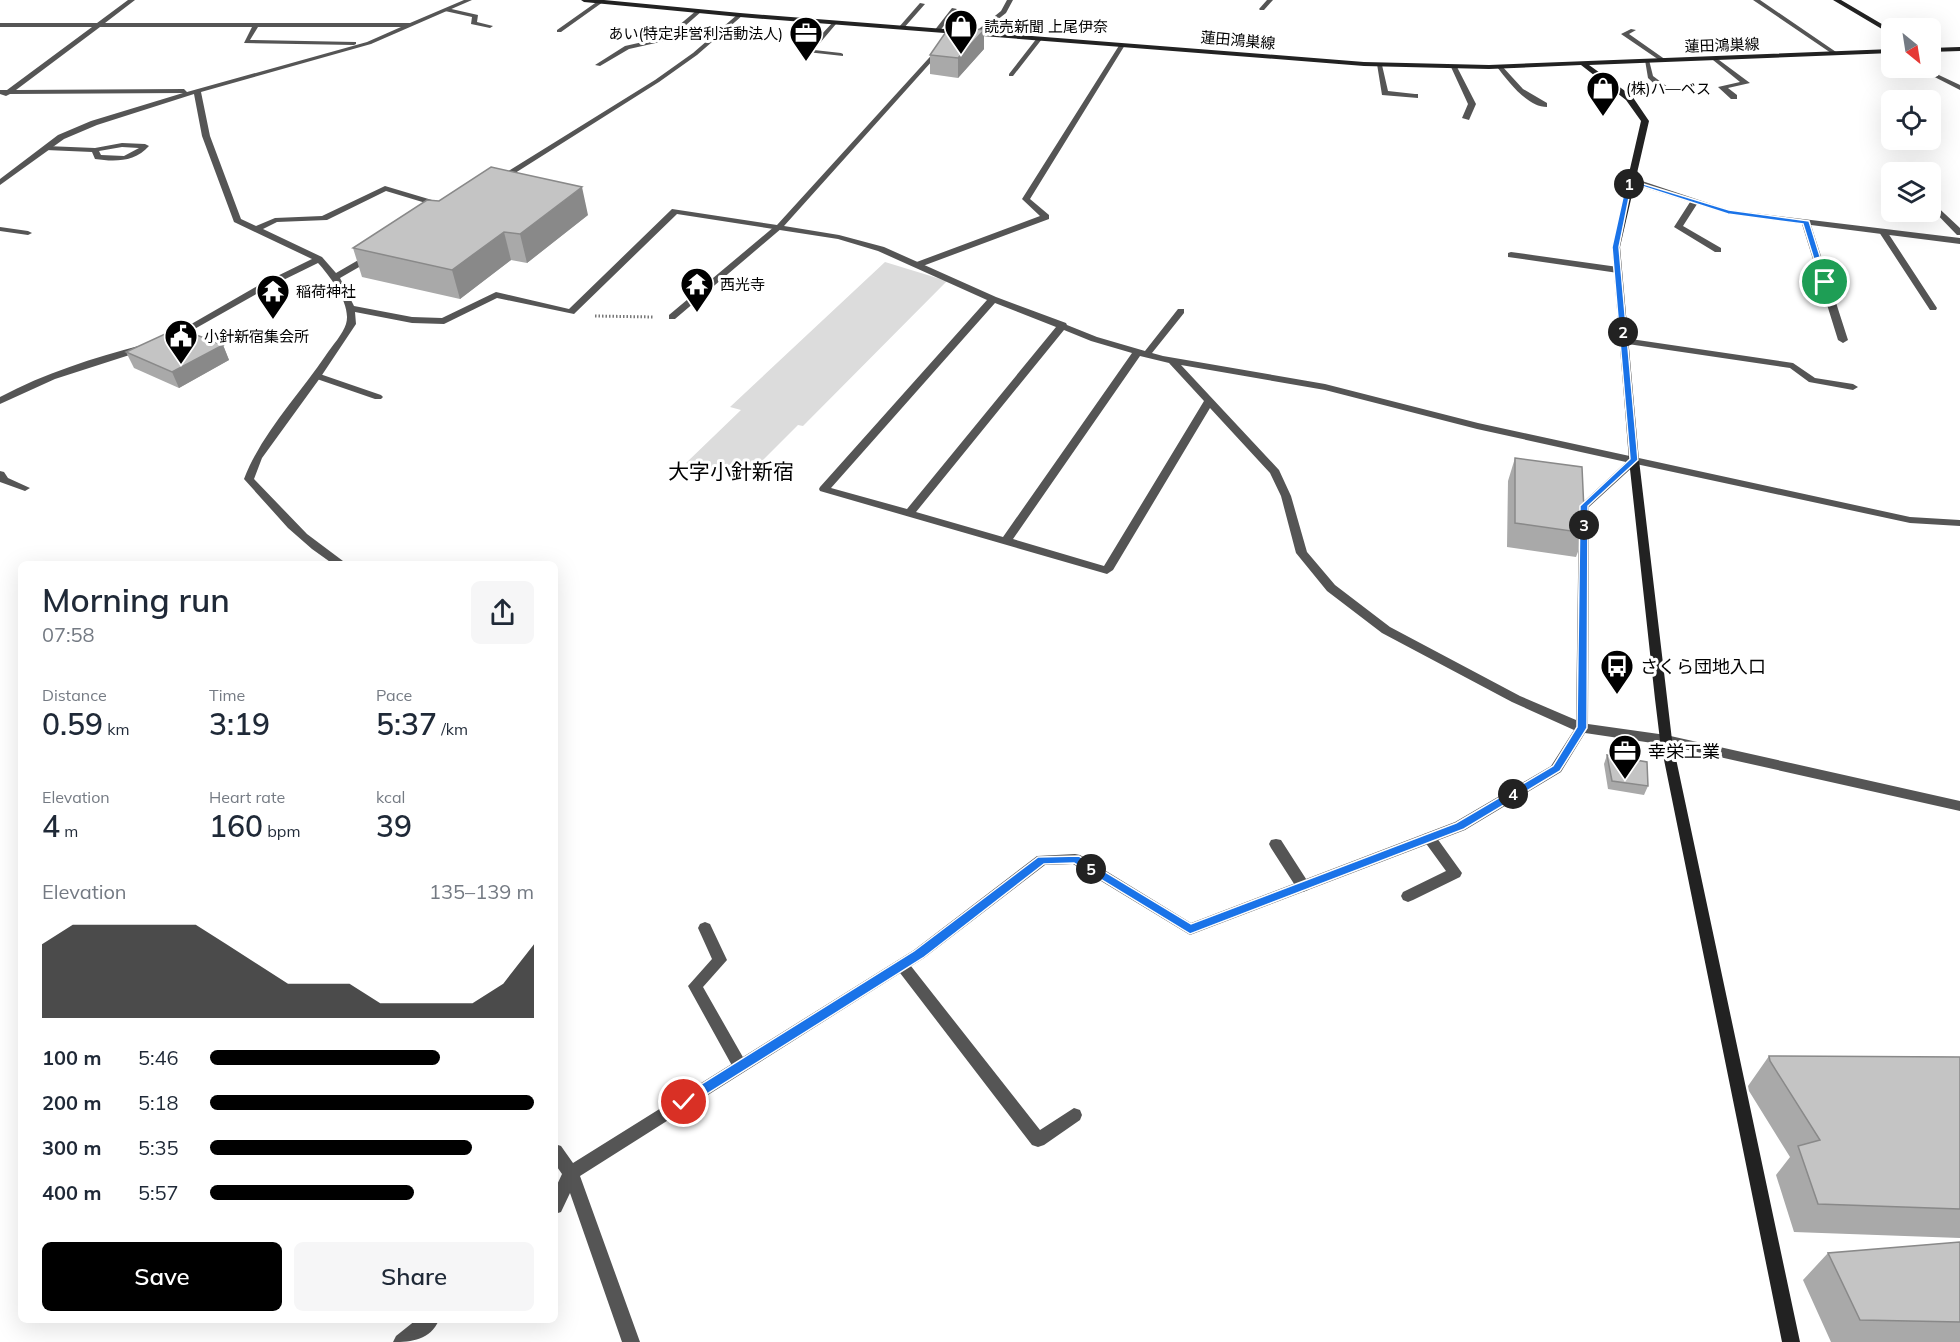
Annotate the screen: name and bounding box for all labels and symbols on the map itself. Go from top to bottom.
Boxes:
shop icon: 読売新聞 上尾伊奈 [943,8,979,55]
office icon: あい(特定非営利活動法人) [788,15,824,62]
place label: 読売新聞 上尾伊奈 [984,17,1108,36]
north arrow [1881,18,1941,78]
place label: あい(特定非営利活動法人) [608,24,783,43]
street label: 蓮田鴻巣線 [1200,27,1276,53]
street label: 蓮田鴻巣線 [1684,34,1760,56]
shop icon: (株)ハ―ベス [1585,70,1621,117]
place label: (株)ハ―ベス [1626,79,1711,98]
pin: 1 [1614,169,1644,199]
pin [1799,256,1850,307]
temple icon: 西光寺 [679,266,715,313]
temple icon: 稲荷神社 [255,273,291,320]
place label: 西光寺 [720,275,765,294]
place label: 稲荷神社 [296,282,356,301]
pin: 2 [1608,317,1638,347]
public building icon: 小針新宿集会所 [163,318,199,365]
place label: 小針新宿集会所 [204,327,309,346]
district label: 大字小針新宿 [668,458,794,484]
pin: 3 [1569,510,1599,540]
bus stop icon: さくら団地入口 [1599,648,1635,695]
place label: さくら団地入口 [1640,655,1766,678]
office icon: 幸栄工業 [1607,733,1643,780]
place label: 幸栄工業 [1648,740,1720,763]
pin: 4 [1498,779,1528,809]
pin: 5 [1076,854,1106,884]
pin [658,1076,709,1127]

